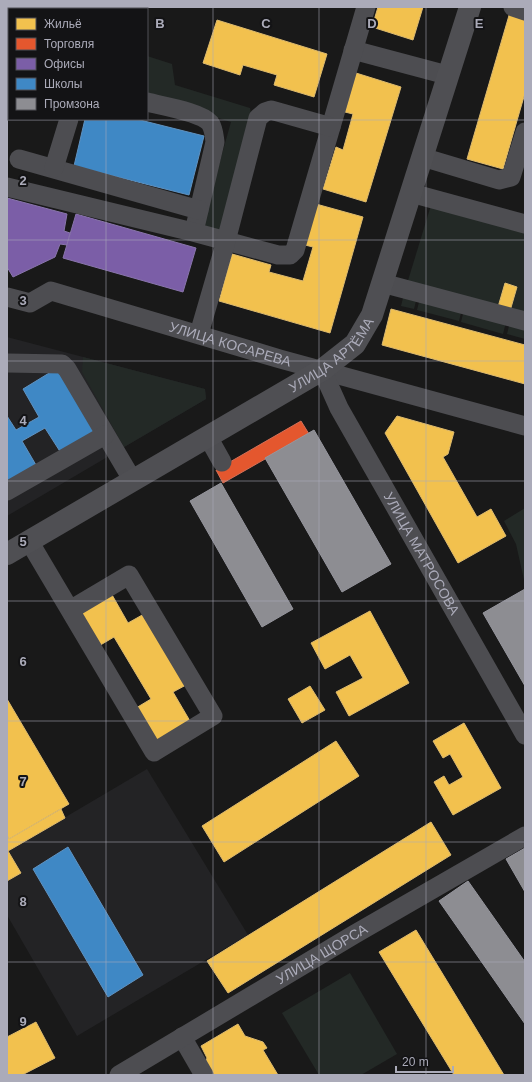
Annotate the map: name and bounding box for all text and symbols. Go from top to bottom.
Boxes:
legend [8,8,148,120]
text: B [155,16,165,31]
text: C [261,16,271,31]
text: D [367,16,377,31]
text: E [475,16,484,31]
text: Жильё [44,17,82,31]
text: Торговля [44,37,94,51]
text: Офисы [44,57,85,71]
text: Школы [44,77,82,91]
text: Промзона [44,97,100,111]
text: 2 [19,173,27,188]
text: 3 [19,293,27,308]
street label: УЛИЦА АРТЁМА [286,314,377,396]
street label: УЛИЦА КОСАРЕВА [168,319,294,370]
text: 4 [19,413,27,428]
street label: УЛИЦА МАТРОСОВА [381,489,463,618]
text: 5 [19,534,27,549]
text: 6 [19,654,27,669]
text: 7 [19,774,27,789]
text: 8 [19,894,27,909]
street label: УЛИЦА ЩОРСА [273,920,371,987]
text: 9 [19,1014,27,1029]
scale bar [396,1048,453,1074]
text: 20 m [402,1055,429,1069]

